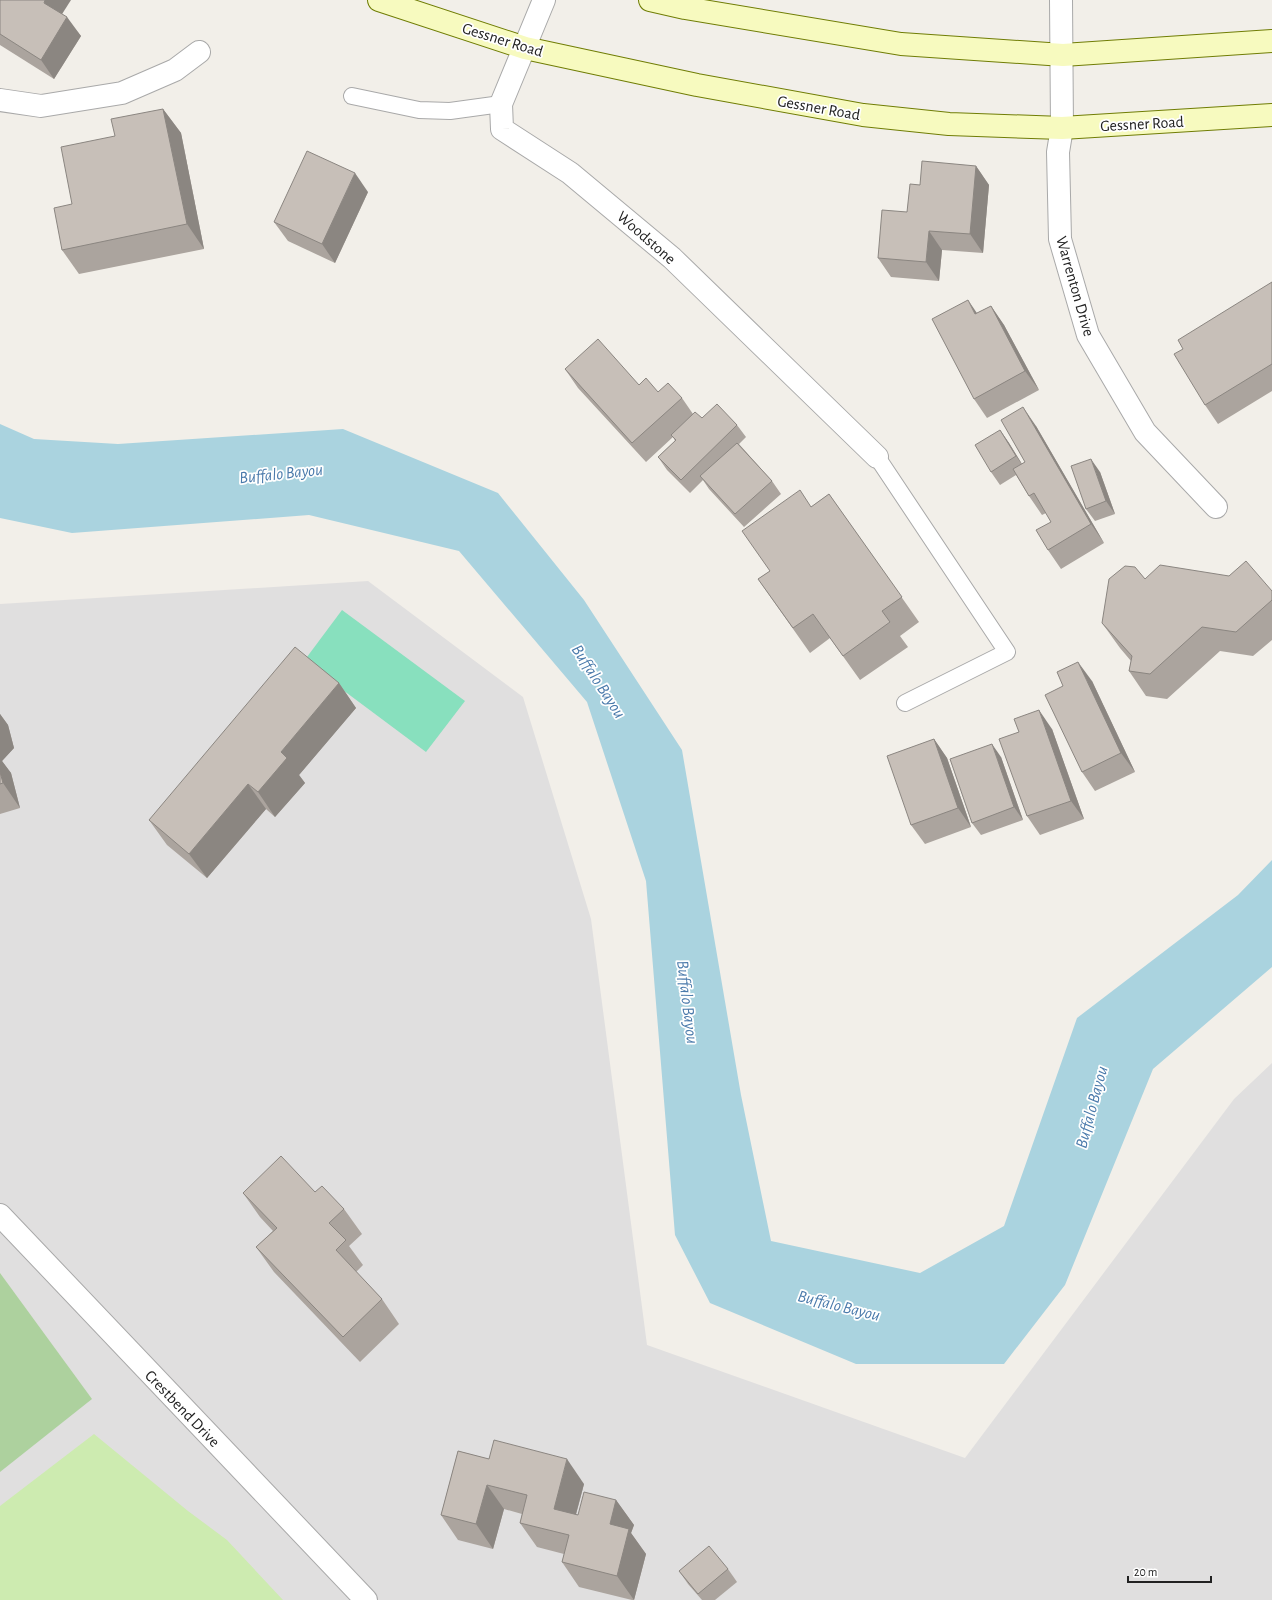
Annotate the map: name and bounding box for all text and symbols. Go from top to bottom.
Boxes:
street label: Gessner Road [460,20,545,60]
street label: Gessner Road [776,93,861,123]
street label: Gessner Road [1100,114,1184,134]
street label: Woodstone [614,208,679,267]
street label: Warrenton Drive [1053,234,1097,338]
water label: Buffalo Bayou [238,461,324,486]
water label: Buffalo Bayou [569,641,629,721]
water label: Buffalo Bayou [674,959,701,1045]
water label: Buffalo Bayou [1072,1064,1111,1150]
water label: Buffalo Bayou [796,1287,882,1324]
street label: Crestbend Drive [142,1367,223,1450]
scale bar [1128,1558,1211,1584]
text: 20 m [1134,1566,1157,1578]

